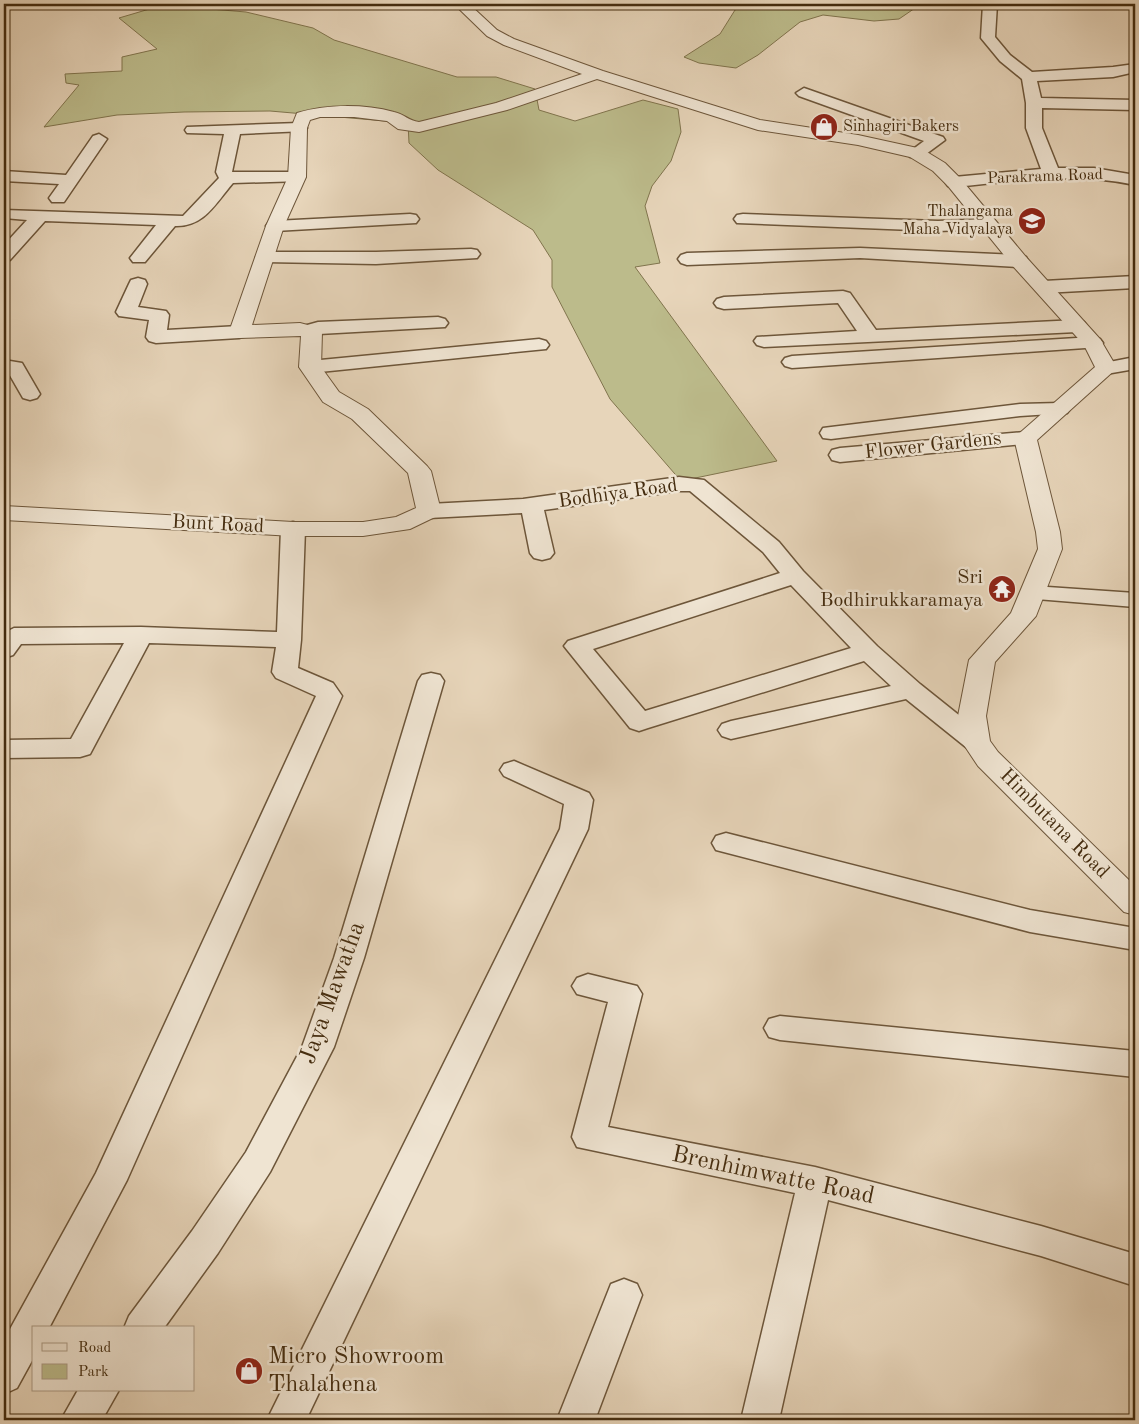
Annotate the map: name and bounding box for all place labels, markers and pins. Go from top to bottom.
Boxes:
shop icon: Sinhagiri Bakers [809,112,839,142]
place label: Sinhagiri Bakers [843,119,959,135]
place label: Thalangama Maha Vidyalaya [903,204,1013,238]
school or university icon: Thalangama Maha Vidyalaya [1017,206,1047,236]
place label: Sri Bodhirukkaramaya [820,568,983,611]
temple icon: Sri Bodhirukkaramaya [987,574,1017,604]
place label: Micro Showroom Thalahena [268,1345,444,1397]
shop icon: Micro Showroom Thalahena [234,1356,264,1386]

